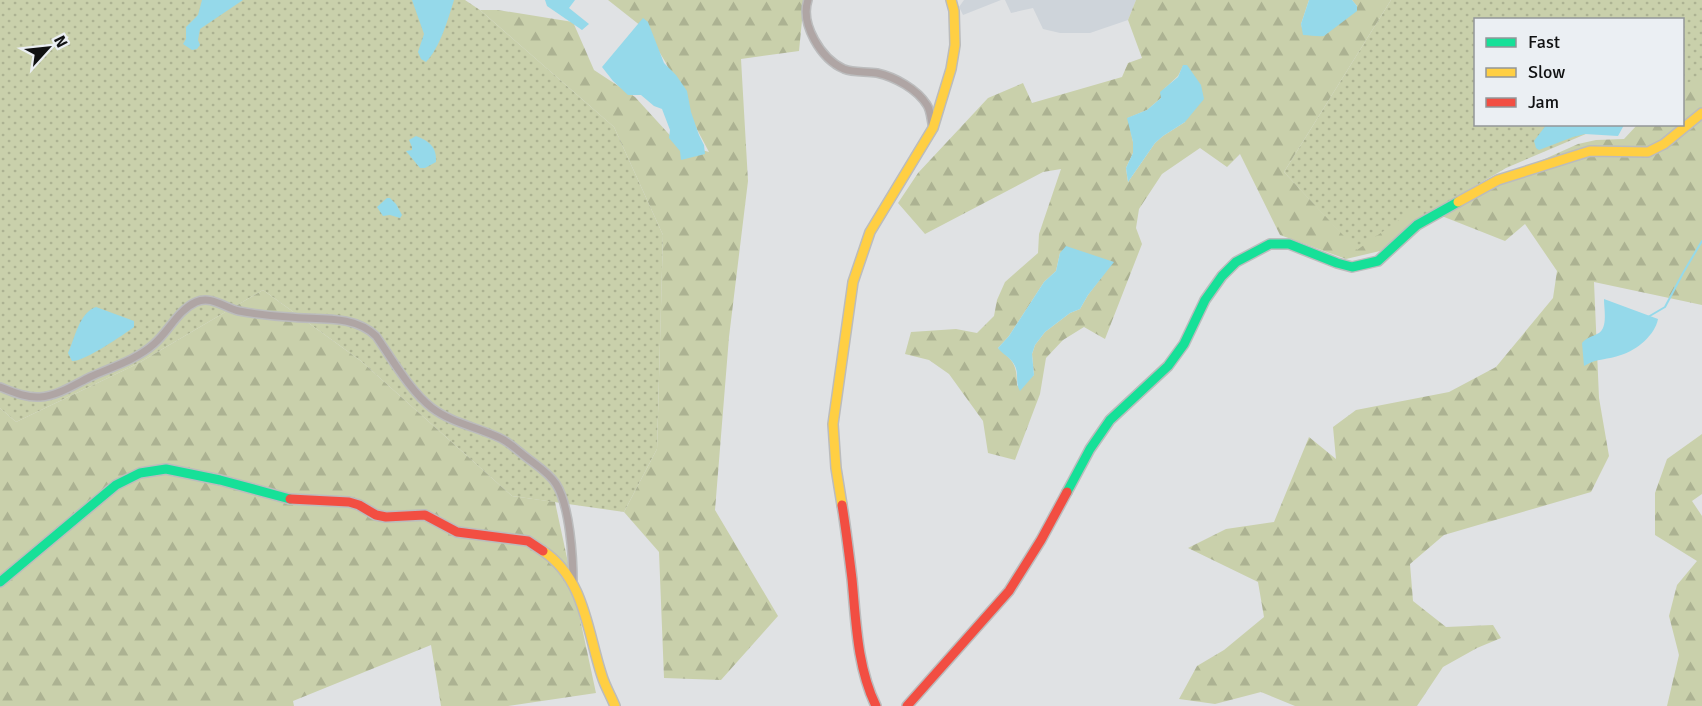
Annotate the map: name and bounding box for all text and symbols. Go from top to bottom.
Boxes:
north arrow [18,18,78,78]
legend [1474,18,1684,126]
text: Fast [1528,31,1560,53]
text: N [49,32,72,51]
text: Slow [1528,61,1565,83]
text: Jam [1528,91,1559,113]

